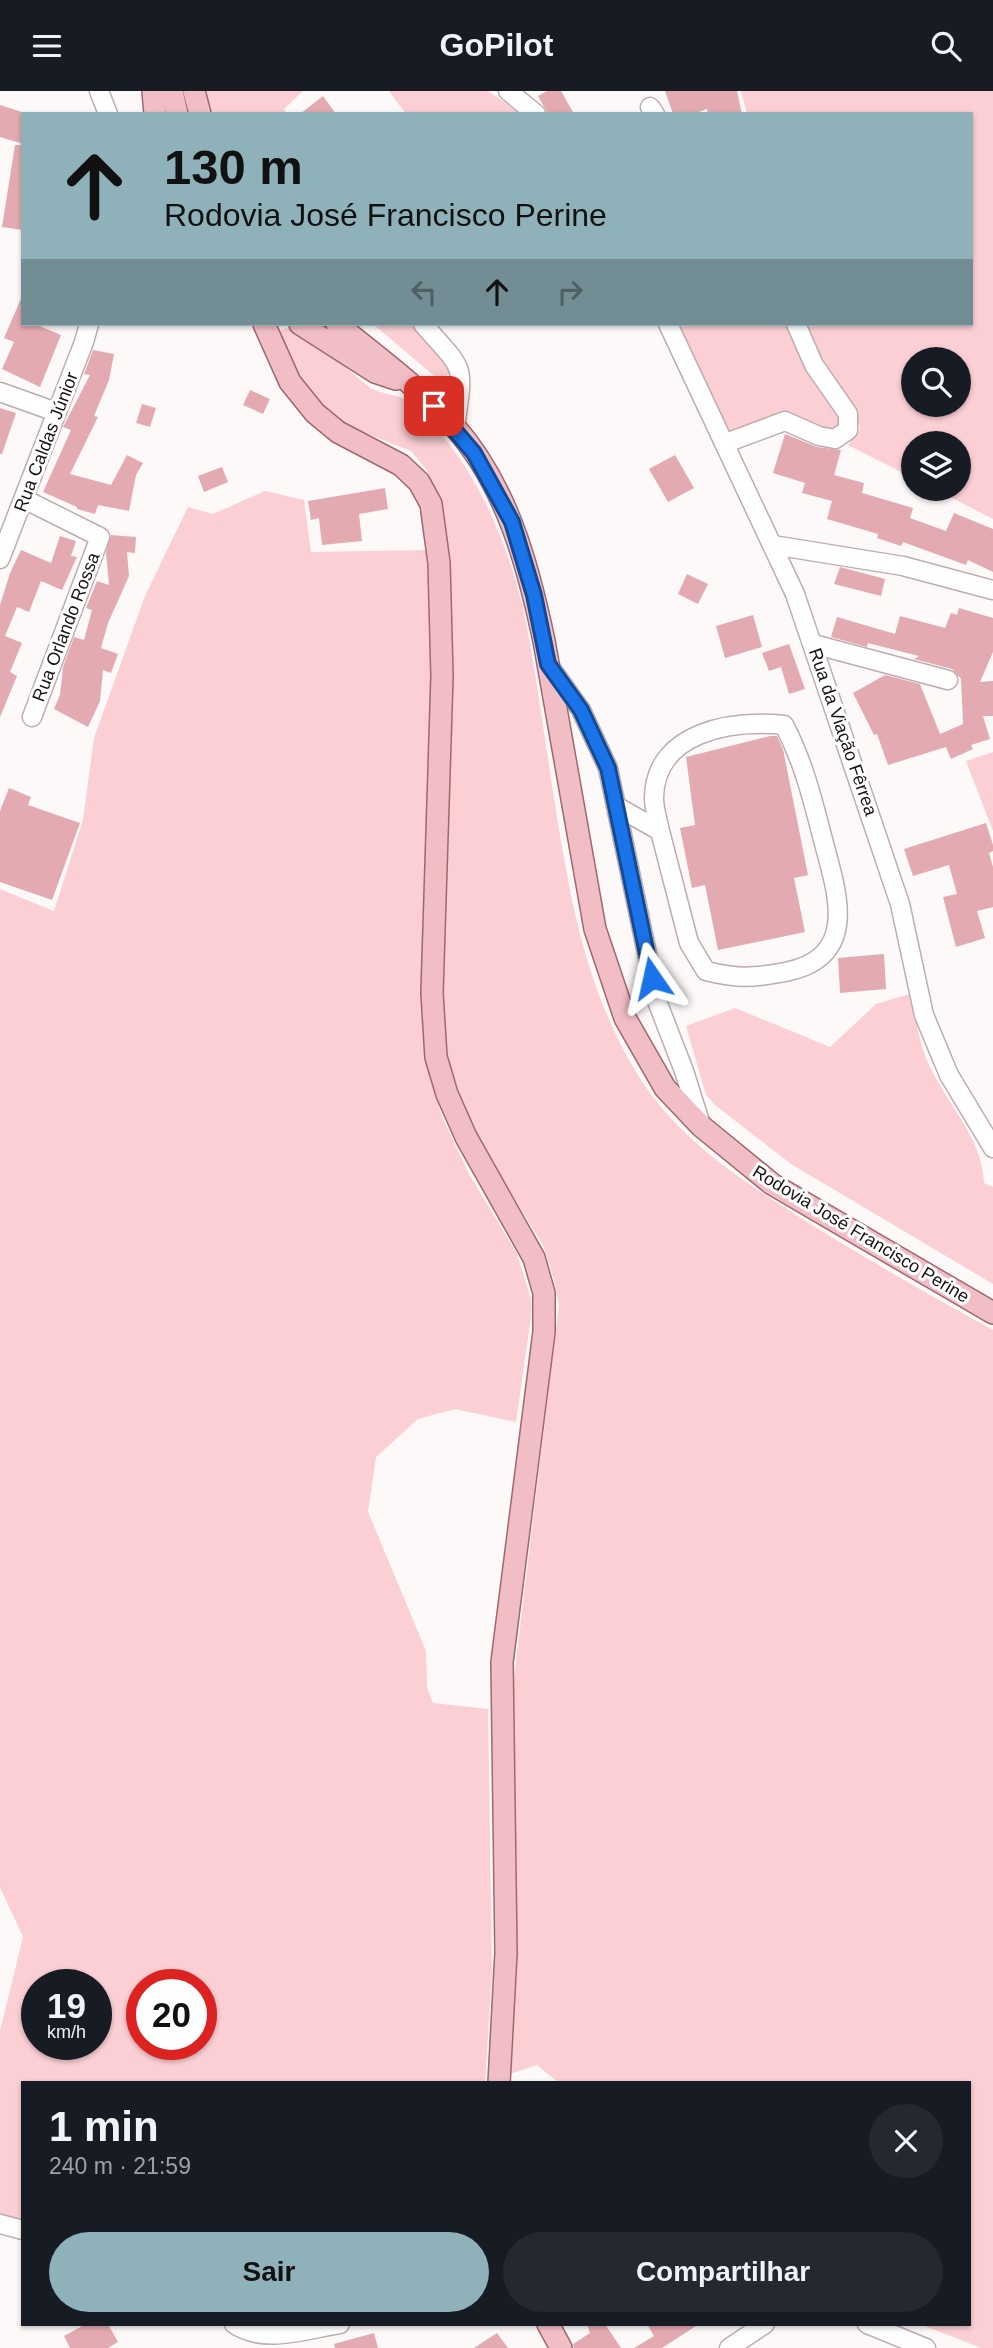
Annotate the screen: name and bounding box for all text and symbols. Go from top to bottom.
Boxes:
icon: menu [28,27,66,65]
text: GoPilot [440,27,553,63]
icon: search [927,27,965,65]
icon: ahead [49,140,140,231]
text: 130 m [164,140,303,194]
text: Rodovia José Francisco Perine [164,197,607,233]
icon: left [405,273,443,311]
icon: ahead [478,273,516,311]
icon: right [551,273,589,311]
map controls [901,347,971,501]
button: search [901,347,971,417]
street label: Rua Caldas Júnior [10,369,82,515]
pin [404,376,464,436]
icon: arrive [415,387,453,425]
button: layers [901,431,971,501]
street label: Rua Orlando Rossa [28,549,104,704]
street label: Rua da Viação Fêrrea [805,646,881,819]
position arrow [615,941,689,1015]
street label: Rodovia José Francisco Perine [749,1161,973,1307]
speed limit sign: 20 [126,1969,217,2060]
text: 19 [47,1986,86,2025]
text: km/h [47,2022,86,2042]
text: 1 min [49,2103,159,2150]
button: close [869,2104,943,2178]
text: 240 m · 21:59 [49,2153,191,2179]
button: Sair [49,2232,489,2312]
button: Compartilhar [503,2232,943,2312]

